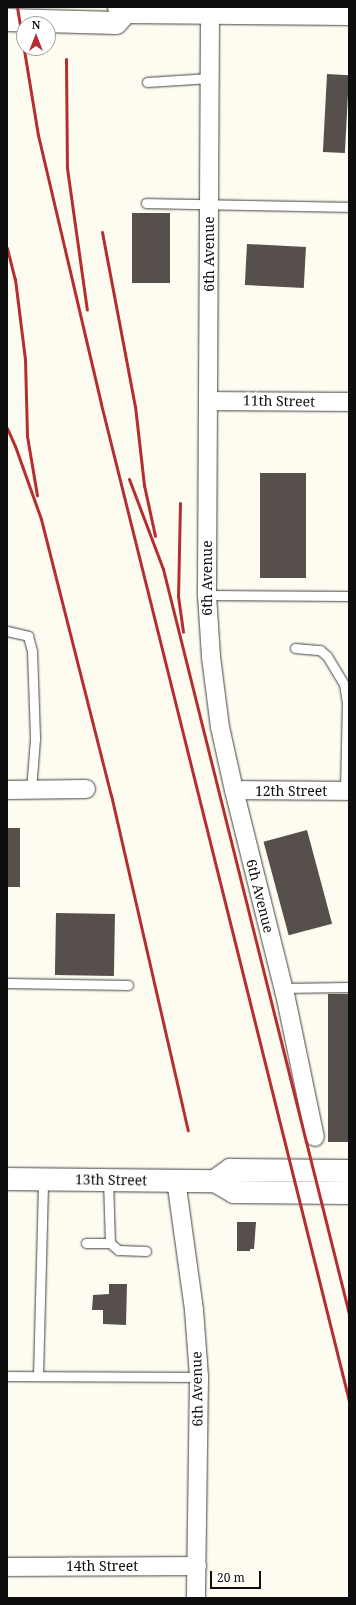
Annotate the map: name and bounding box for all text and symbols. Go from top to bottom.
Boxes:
north arrow [16,16,56,56]
text: N [32,17,40,32]
street label: 6th Avenue [201,216,217,292]
street label: 11th Street [243,392,315,410]
street label: 6th Avenue [199,540,215,616]
street label: 12th Street [255,783,327,799]
street label: 6th Avenue [243,857,277,935]
street label: 13th Street [75,1171,147,1189]
street label: 6th Avenue [188,1351,206,1427]
street label: 14th Street [66,1558,138,1574]
scale bar [212,1563,263,1589]
text: 20 m [217,1569,245,1586]

